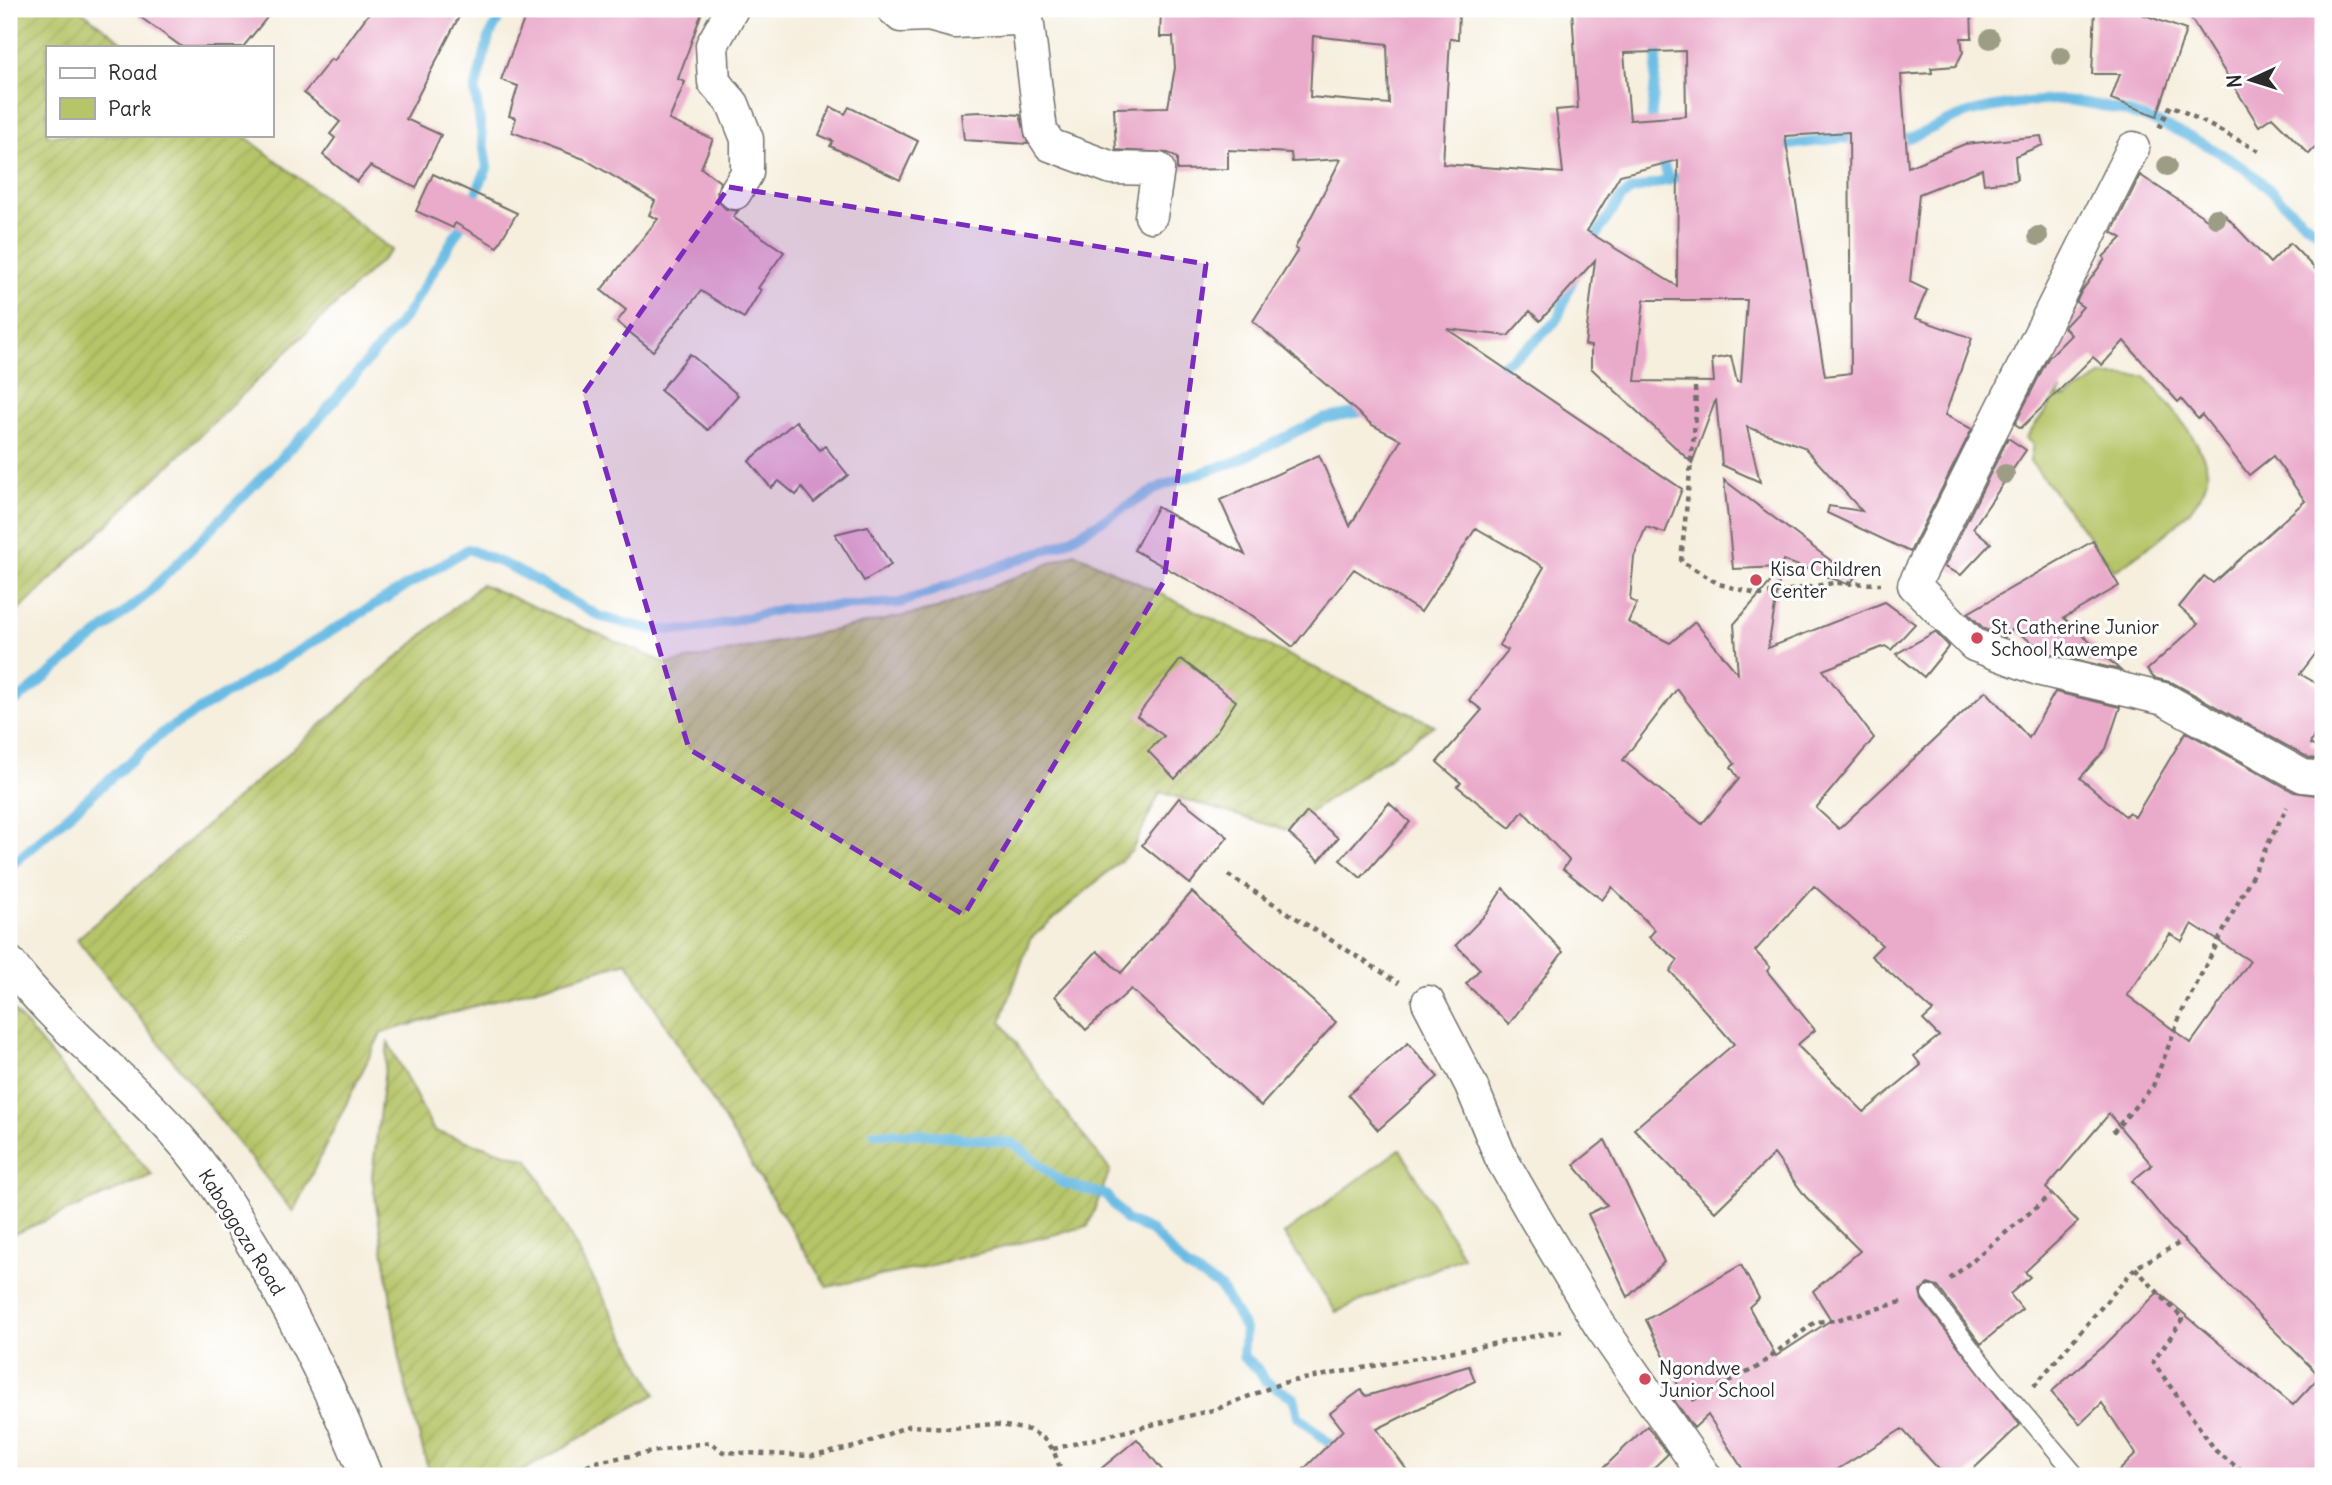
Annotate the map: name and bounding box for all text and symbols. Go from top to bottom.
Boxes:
legend [46,46,273,136]
north arrow [2216,46,2286,116]
text: Road [108,59,157,86]
text: N [2222,74,2246,89]
text: Park [108,95,151,122]
place label: Kisa Children Center [1770,557,1882,603]
marker: Kisa Children Center [1748,572,1764,588]
place label: St. Catherine Junior School Kawempe [1991,615,2159,661]
marker: St. Catherine Junior School Kawempe [1969,630,1985,646]
street label: Kaboggoza Road [194,1164,290,1300]
place label: Ngondwe Junior School [1659,1356,1775,1402]
marker: Ngondwe Junior School [1637,1371,1653,1387]

